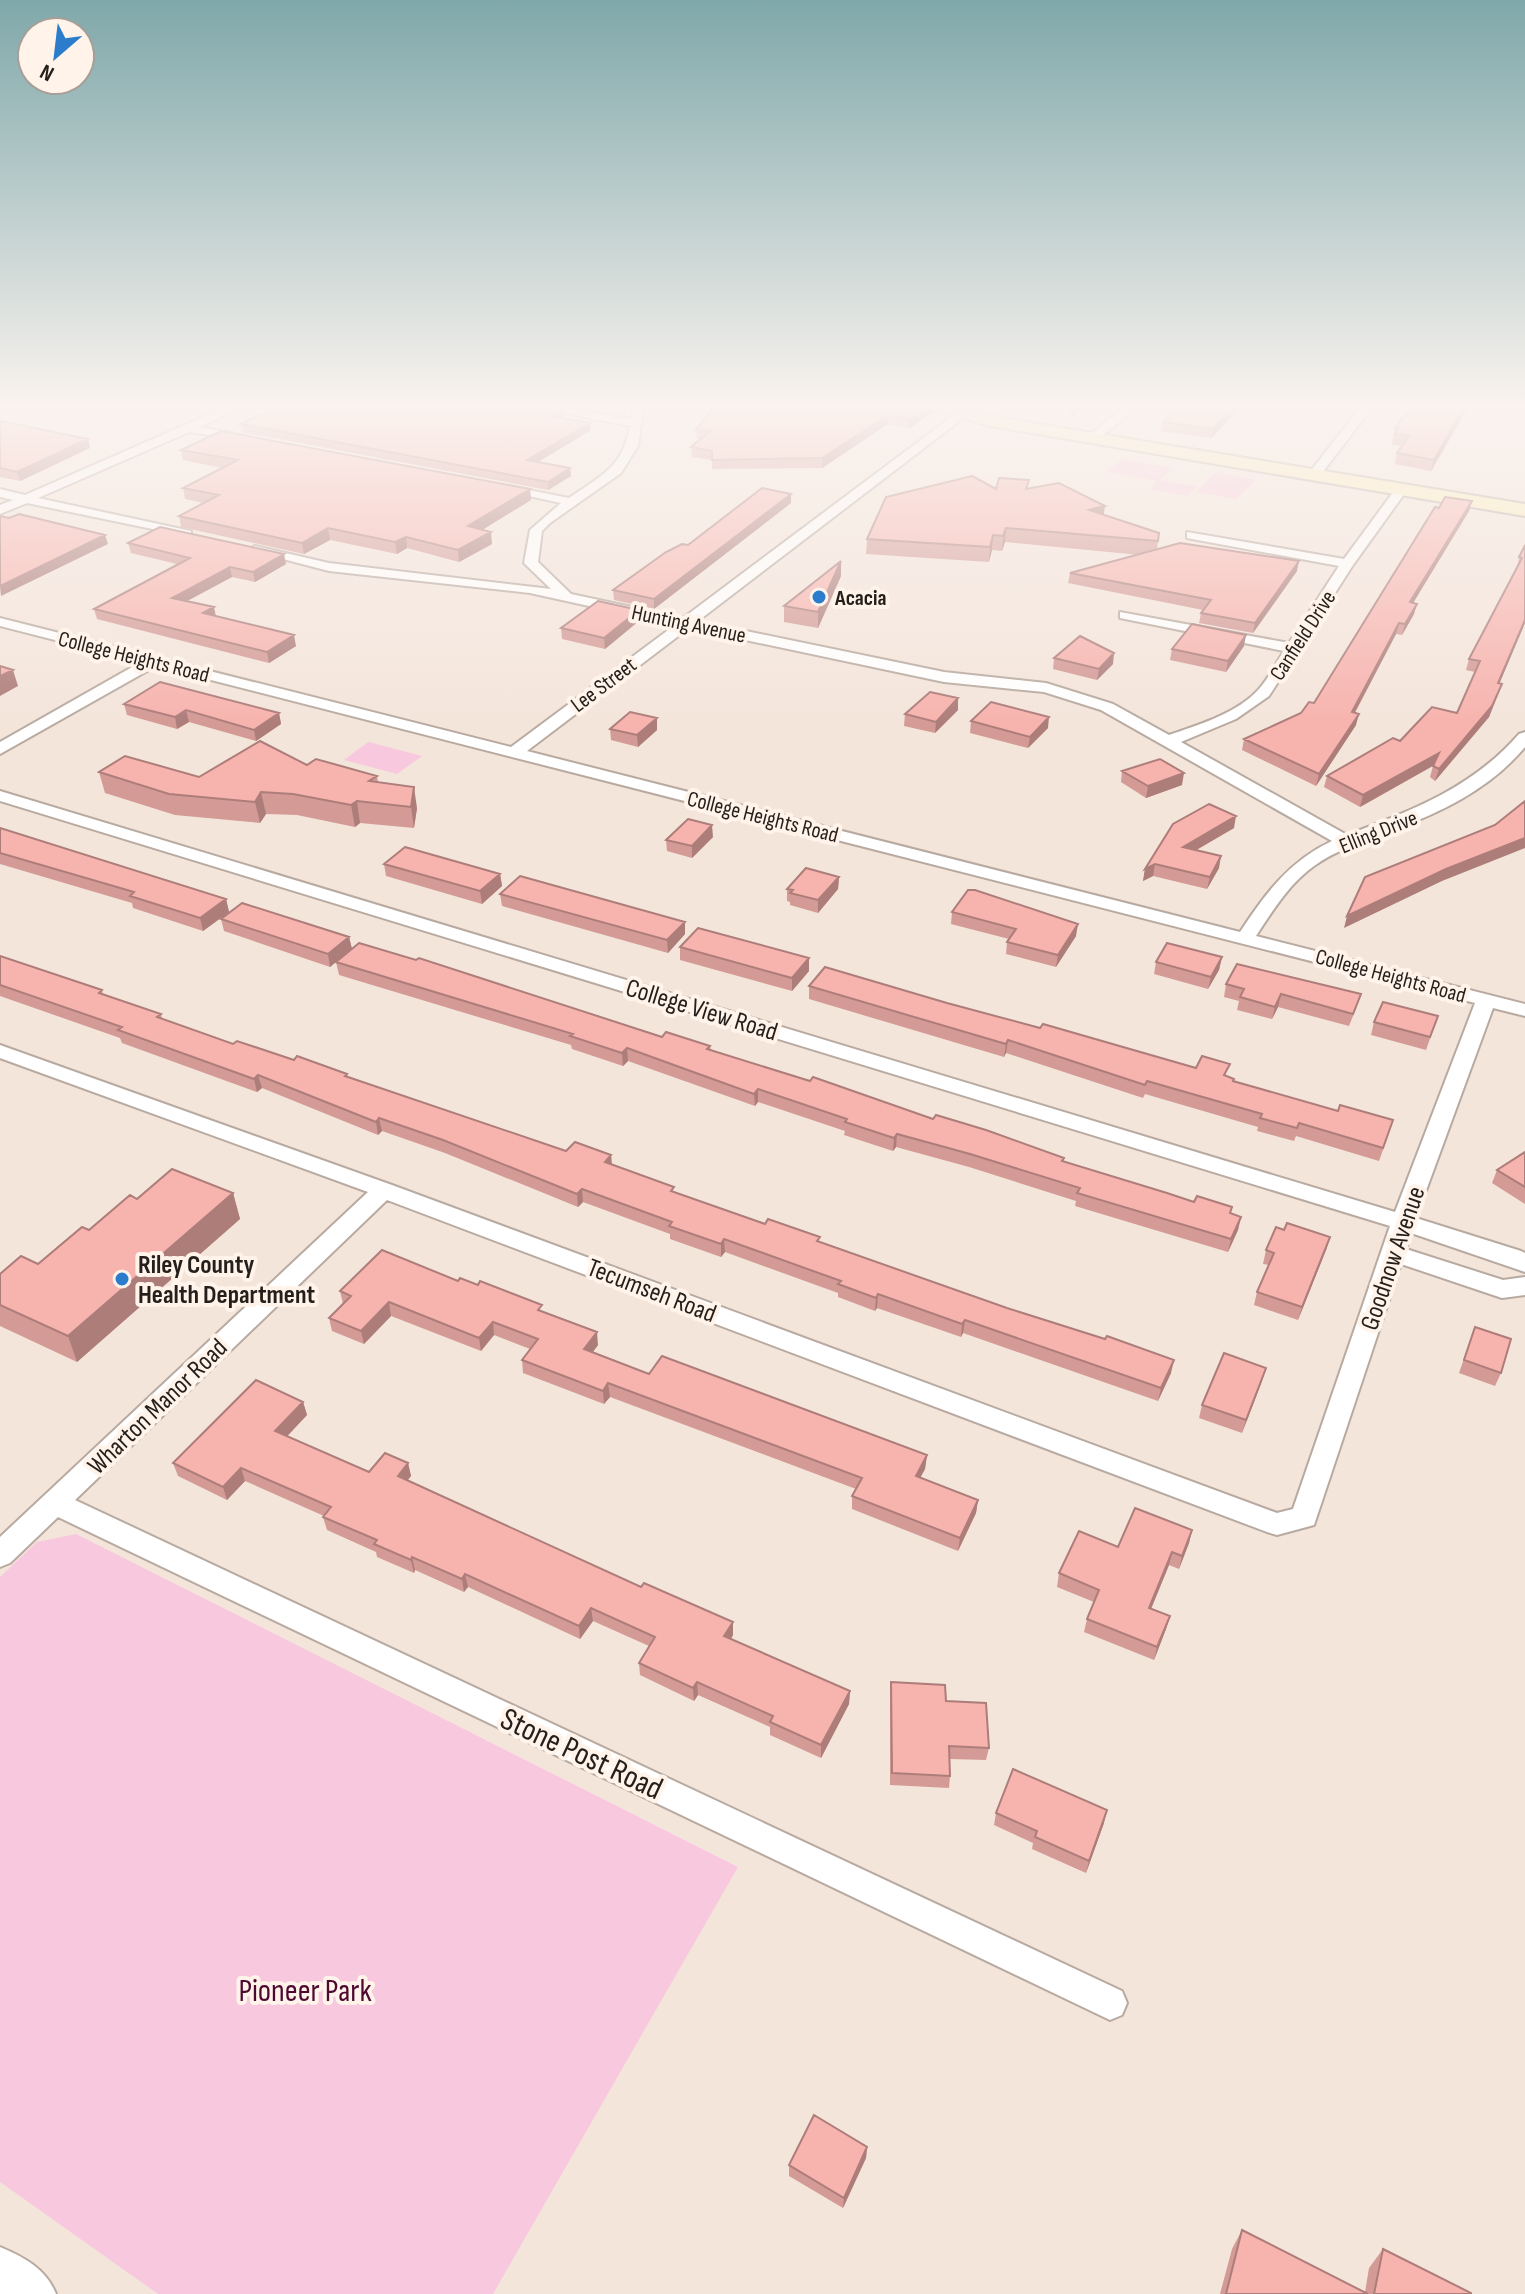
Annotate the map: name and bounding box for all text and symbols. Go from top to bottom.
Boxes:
north arrow [16,16,96,96]
text: N [36,58,59,87]
place label: Acacia [834,585,887,612]
street label: Canfield Drive [1264,586,1342,686]
marker: Acacia [810,588,828,606]
street label: Hunting Avenue [629,599,748,650]
street label: College Heights Road [55,626,212,689]
street label: Lee Street [566,652,642,719]
street label: College Heights Road [684,786,841,849]
street label: Elling Drive [1336,805,1422,860]
street label: College Heights Road [1312,943,1469,1010]
street label: College View Road [622,973,781,1048]
street label: Goodnow Avenue [1354,1183,1432,1334]
place label: Riley County Health Department [138,1250,316,1311]
street label: Tecumseh Road [583,1253,720,1330]
marker: Riley County Health Department [113,1270,131,1288]
street label: Wharton Manor Road [82,1333,234,1481]
street label: Stone Post Road [494,1700,669,1809]
park label: Pioneer Park [238,1972,372,2011]

